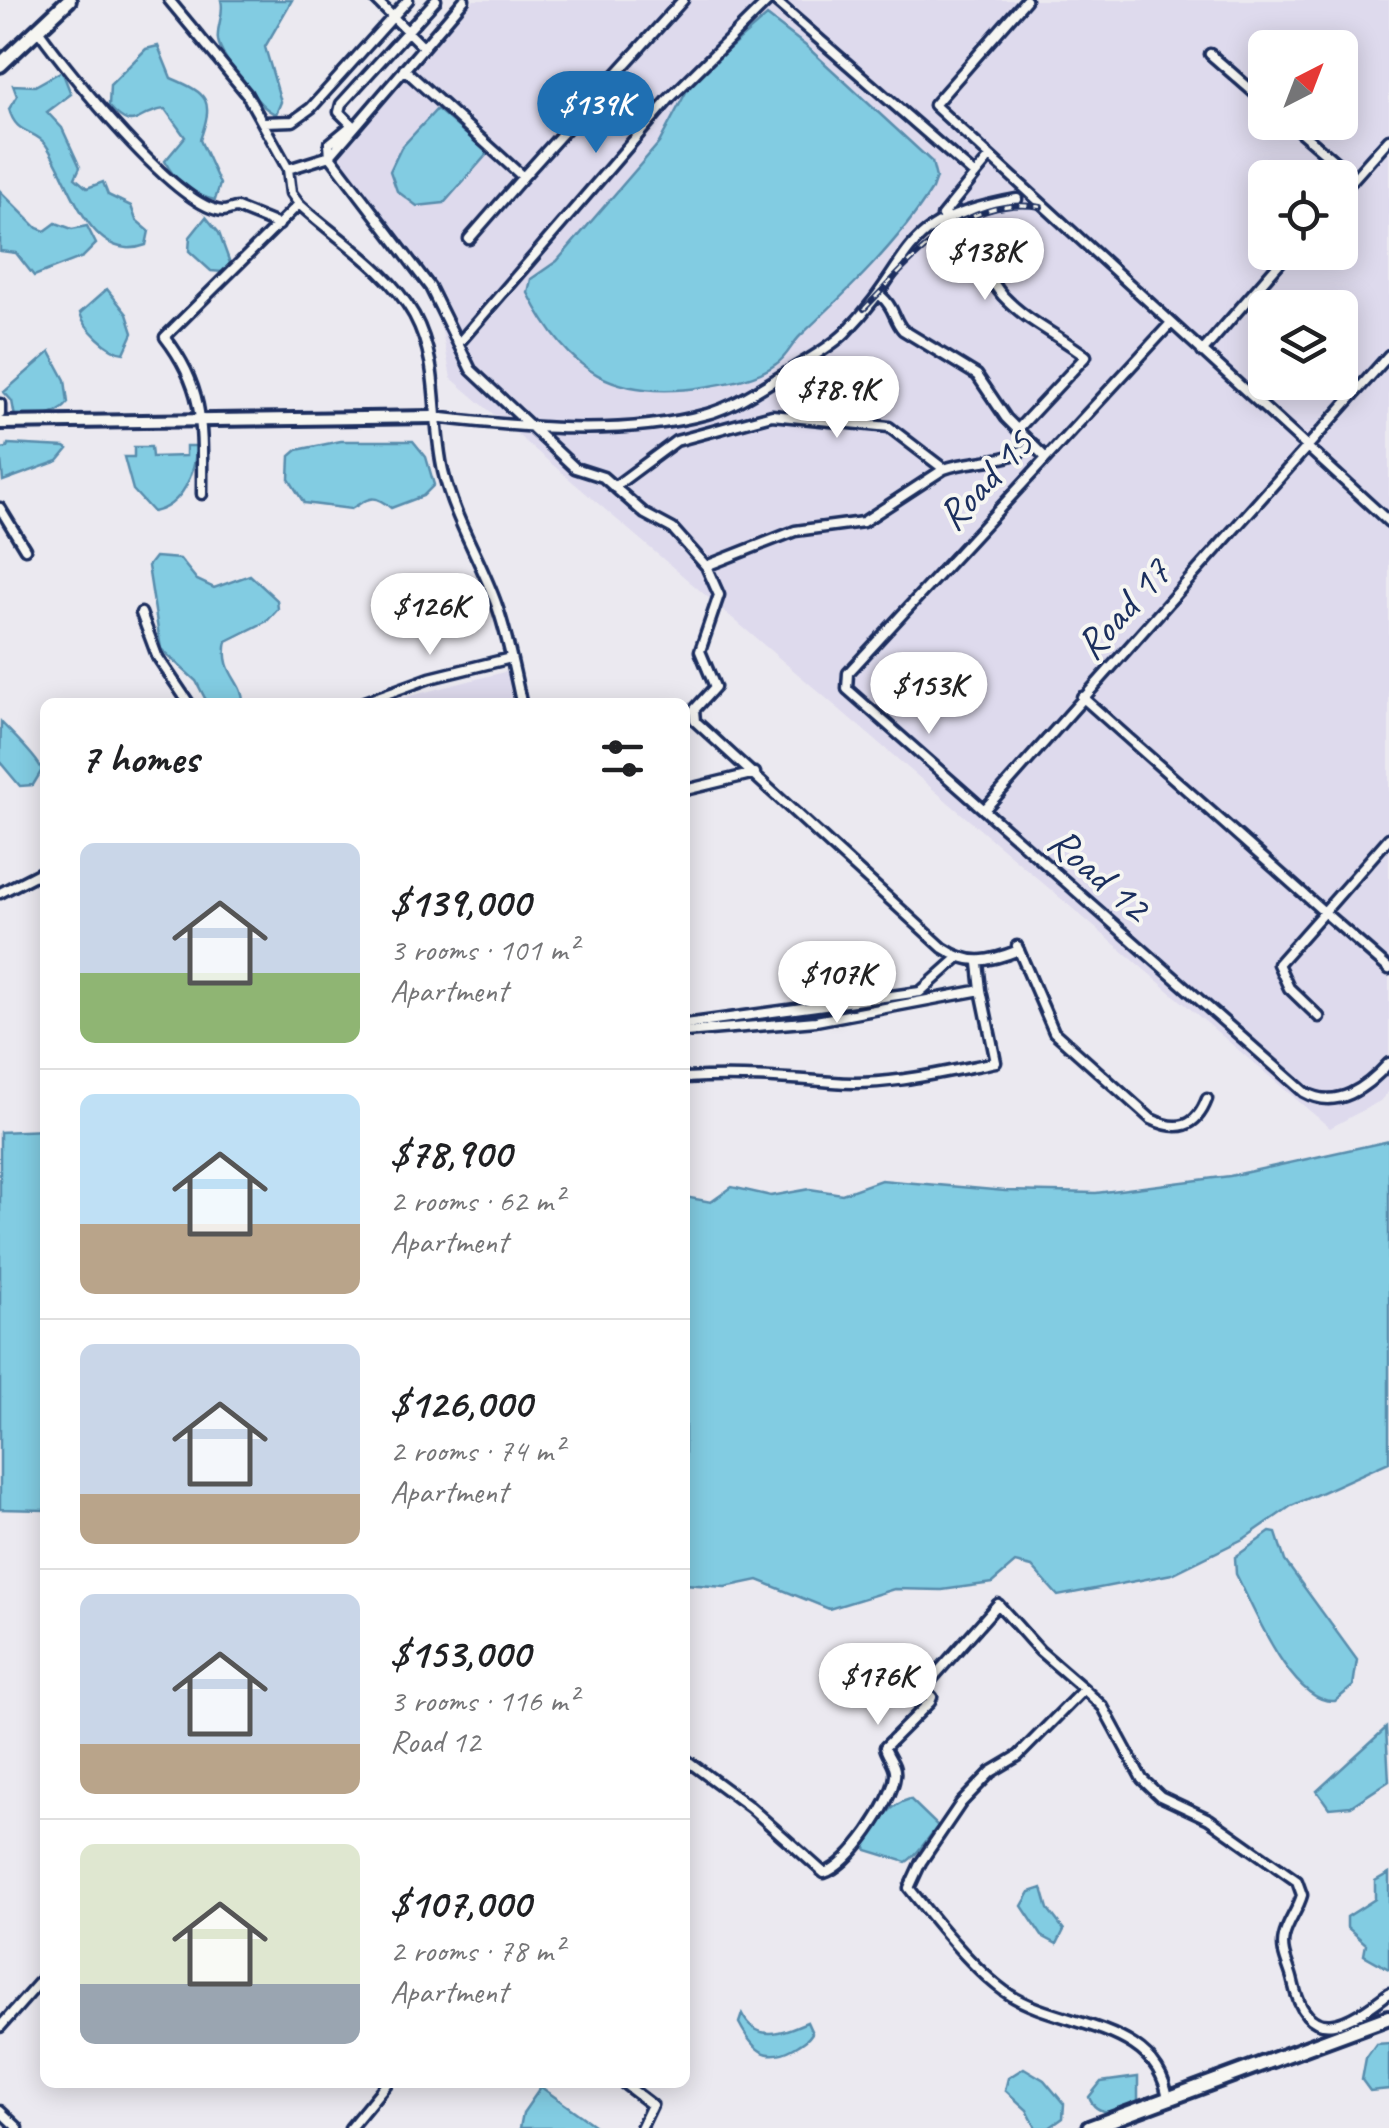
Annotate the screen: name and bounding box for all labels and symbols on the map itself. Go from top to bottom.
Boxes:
north arrow [1248,30,1358,140]
pin: $139K [526,71,666,156]
pin: $138K [915,218,1055,303]
pin: $78.9K [756,356,918,441]
street label: Road 15 [925,417,1046,541]
street label: Road 17 [1064,546,1184,671]
pin: $126K [360,573,500,658]
pin: $153K [859,652,999,737]
street label: Road 12 [1037,815,1163,935]
pin: $107K [767,941,907,1026]
pin: $176K [808,1643,948,1728]

